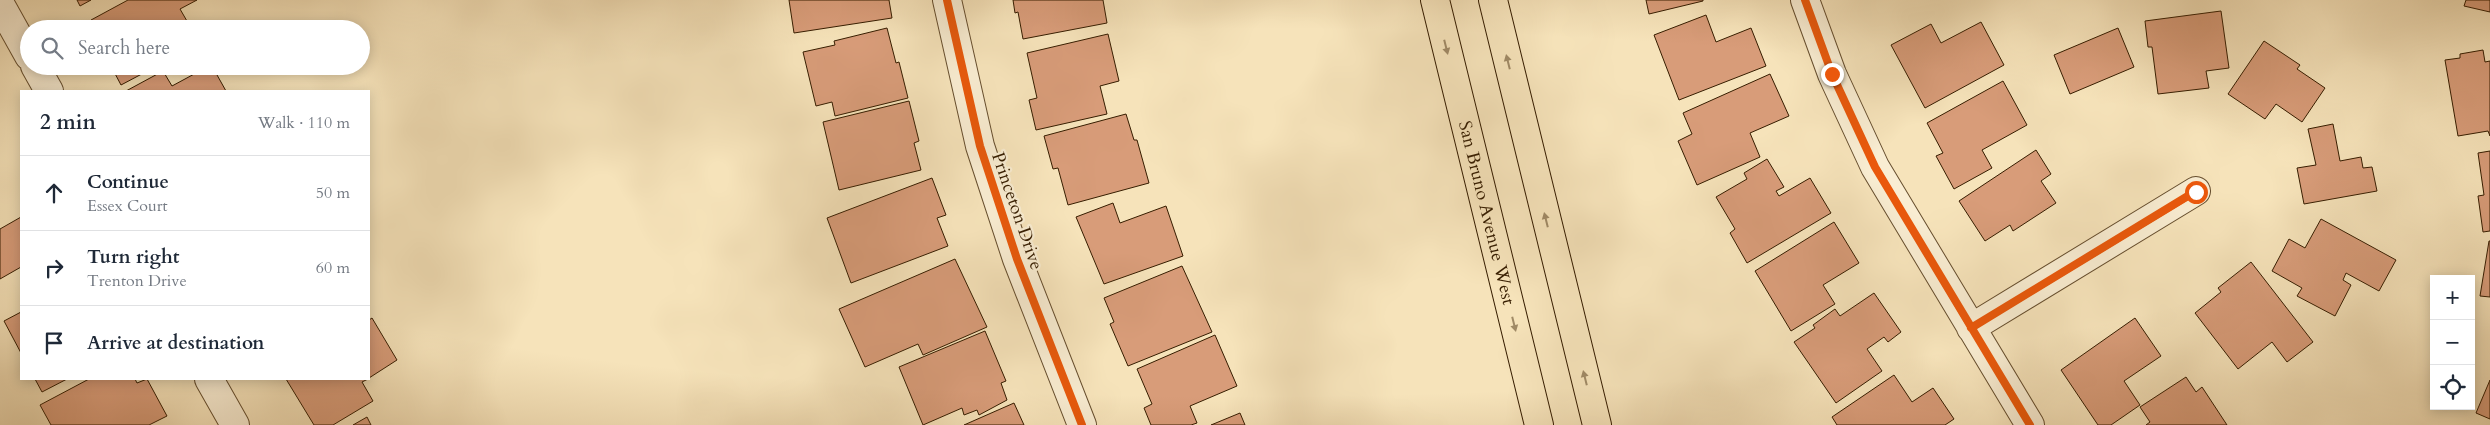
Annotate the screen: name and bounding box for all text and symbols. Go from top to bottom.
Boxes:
search box [20,20,370,75]
icon: search [38,34,66,62]
text: Search here [78,35,170,61]
one-way arrow [1442,40,1450,55]
one-way arrow [1504,54,1512,69]
route end [1821,63,1844,86]
text: 2 min [40,108,96,137]
text: Walk · 110 m [258,112,350,134]
street label: San Bruno Avenue West [1453,118,1522,308]
street label: Princeton Drive [985,149,1049,273]
text: Continue [87,169,169,195]
icon: ahead [40,179,68,207]
route start [2185,181,2208,204]
text: 50 m [316,182,350,204]
text: Essex Court [87,195,168,217]
one-way arrow [1542,212,1550,227]
text: Turn right [87,244,179,270]
icon: right [40,254,68,282]
text: 60 m [316,257,350,279]
text: Trenton Drive [87,270,187,292]
map controls [2430,275,2475,410]
button: + [2430,275,2475,320]
one-way arrow [1510,317,1518,332]
button: − [2430,320,2475,365]
icon: arrive [40,329,68,357]
text: Arrive at destination [87,330,264,356]
button: locate [2430,365,2475,410]
one-way arrow [1581,370,1589,385]

